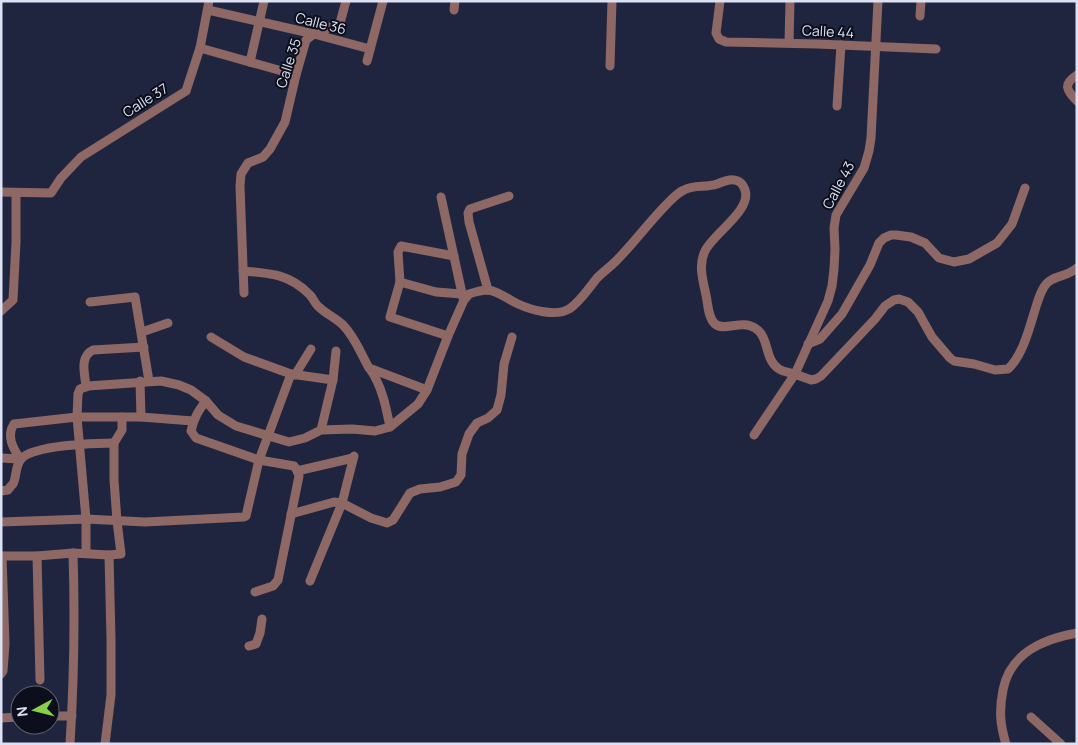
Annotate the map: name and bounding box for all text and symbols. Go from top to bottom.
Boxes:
street label: Calle 36 [294,8,348,38]
street label: Calle 44 [802,20,854,42]
street label: Calle 35 [271,36,305,90]
street label: Calle 37 [119,79,171,121]
street label: Calle 43 [818,158,858,212]
north arrow [10,685,60,735]
text: N [12,705,32,718]

